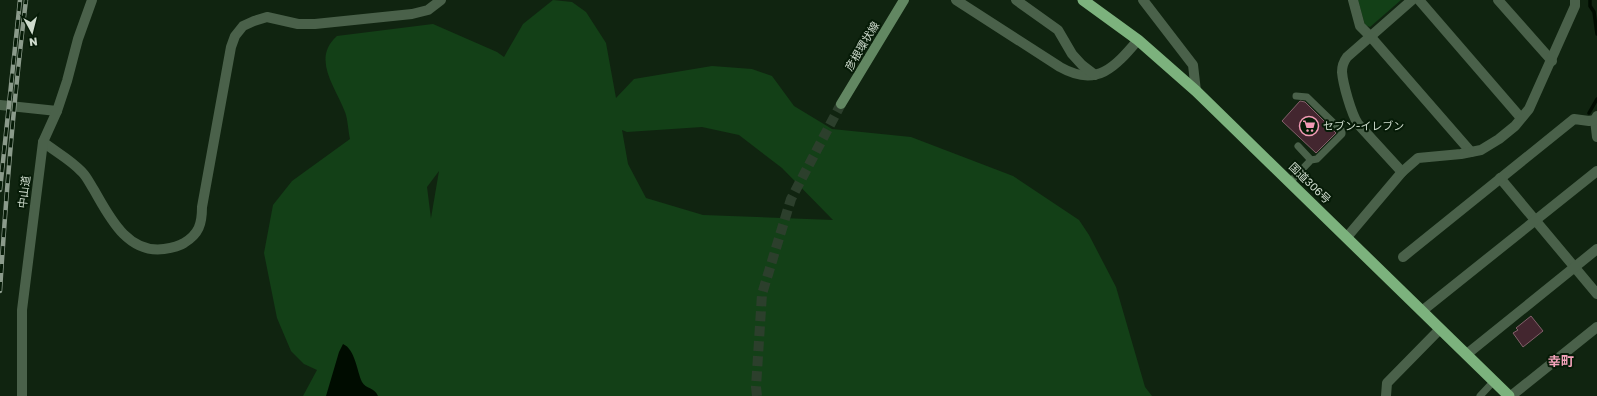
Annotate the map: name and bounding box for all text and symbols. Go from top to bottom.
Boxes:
north arrow [12,12,52,52]
street label: 彦根環状線 [842,19,881,73]
text: N [28,35,38,49]
supermarket icon: セブン-イレブン [1298,115,1320,137]
place label: セブン-イレブン [1323,119,1404,132]
street label: 国道306号 [1287,160,1334,206]
street label: 中山道 [15,175,32,209]
district label: 幸町 [1548,353,1574,369]

